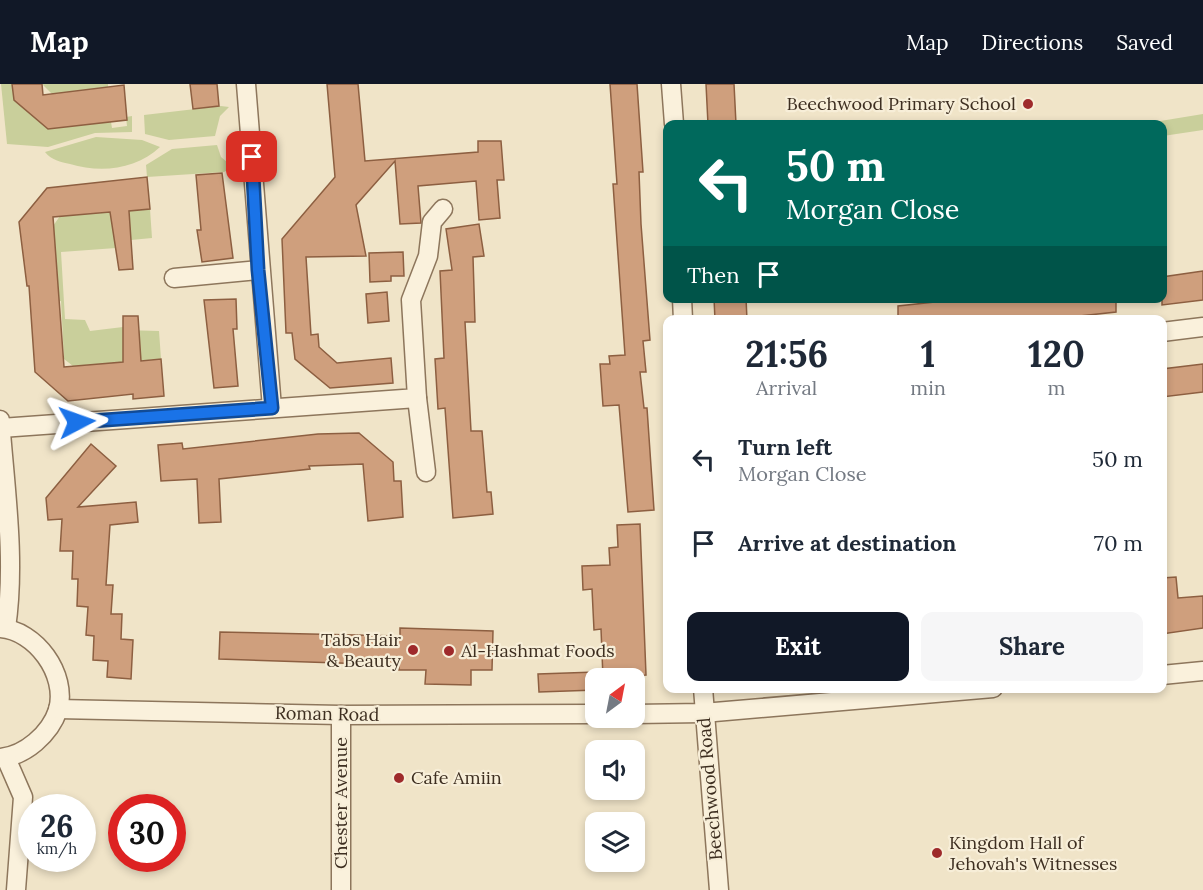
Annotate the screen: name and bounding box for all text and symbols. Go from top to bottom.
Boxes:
text: Map [30,24,89,60]
text: Map [906,29,949,56]
text: Directions [982,29,1083,56]
text: Saved [1116,29,1173,56]
place label: Beechwood Primary School [786,92,1016,115]
marker: Beechwood Primary School [1021,97,1035,111]
pin [226,131,277,182]
text: 50 m [786,139,885,193]
icon: arrive [235,140,268,173]
icon: left [687,144,765,222]
text: Morgan Close [786,192,959,226]
icon: arrive [752,258,785,291]
text: Then [687,261,740,289]
text: 21:56 [745,331,828,377]
text: 1 [921,331,935,377]
text: 120 [1028,331,1085,377]
text: Arrival [756,375,817,400]
text: min [910,375,946,400]
text: m [1048,375,1065,400]
position arrow [45,390,109,454]
text: Turn left [738,433,832,461]
icon: left [687,443,720,476]
text: 50 m [1092,445,1143,473]
text: Morgan Close [738,461,866,486]
icon: arrive [687,527,720,560]
text: Arrive at destination [738,529,956,557]
text: 70 m [1094,529,1143,557]
button: Exit [687,612,909,681]
button: Share [921,612,1143,681]
place label: Tabs Hair & Beauty [321,628,401,672]
place label: Al-Hashmat Foods [460,639,615,662]
marker: Tabs Hair & Beauty [406,643,420,657]
marker: Al-Hashmat Foods [442,644,456,658]
north arrow [585,668,645,728]
map controls [585,668,645,872]
street label: Roman Road [275,701,380,726]
street label: Beechwood Road [692,716,727,861]
street label: Chester Avenue [329,737,352,869]
button: sound [585,740,645,800]
place label: Cafe Amiin [411,766,502,789]
marker: Cafe Amiin [392,771,406,785]
speed limit sign: 30 [108,794,186,872]
text: 26 [40,807,74,845]
button: layers [585,812,645,872]
place label: Kingdom Hall of Jehovah's Witnesses [948,831,1117,875]
text: km/h [37,839,77,858]
marker: Kingdom Hall of Jehovah's Witnesses [930,846,944,860]

